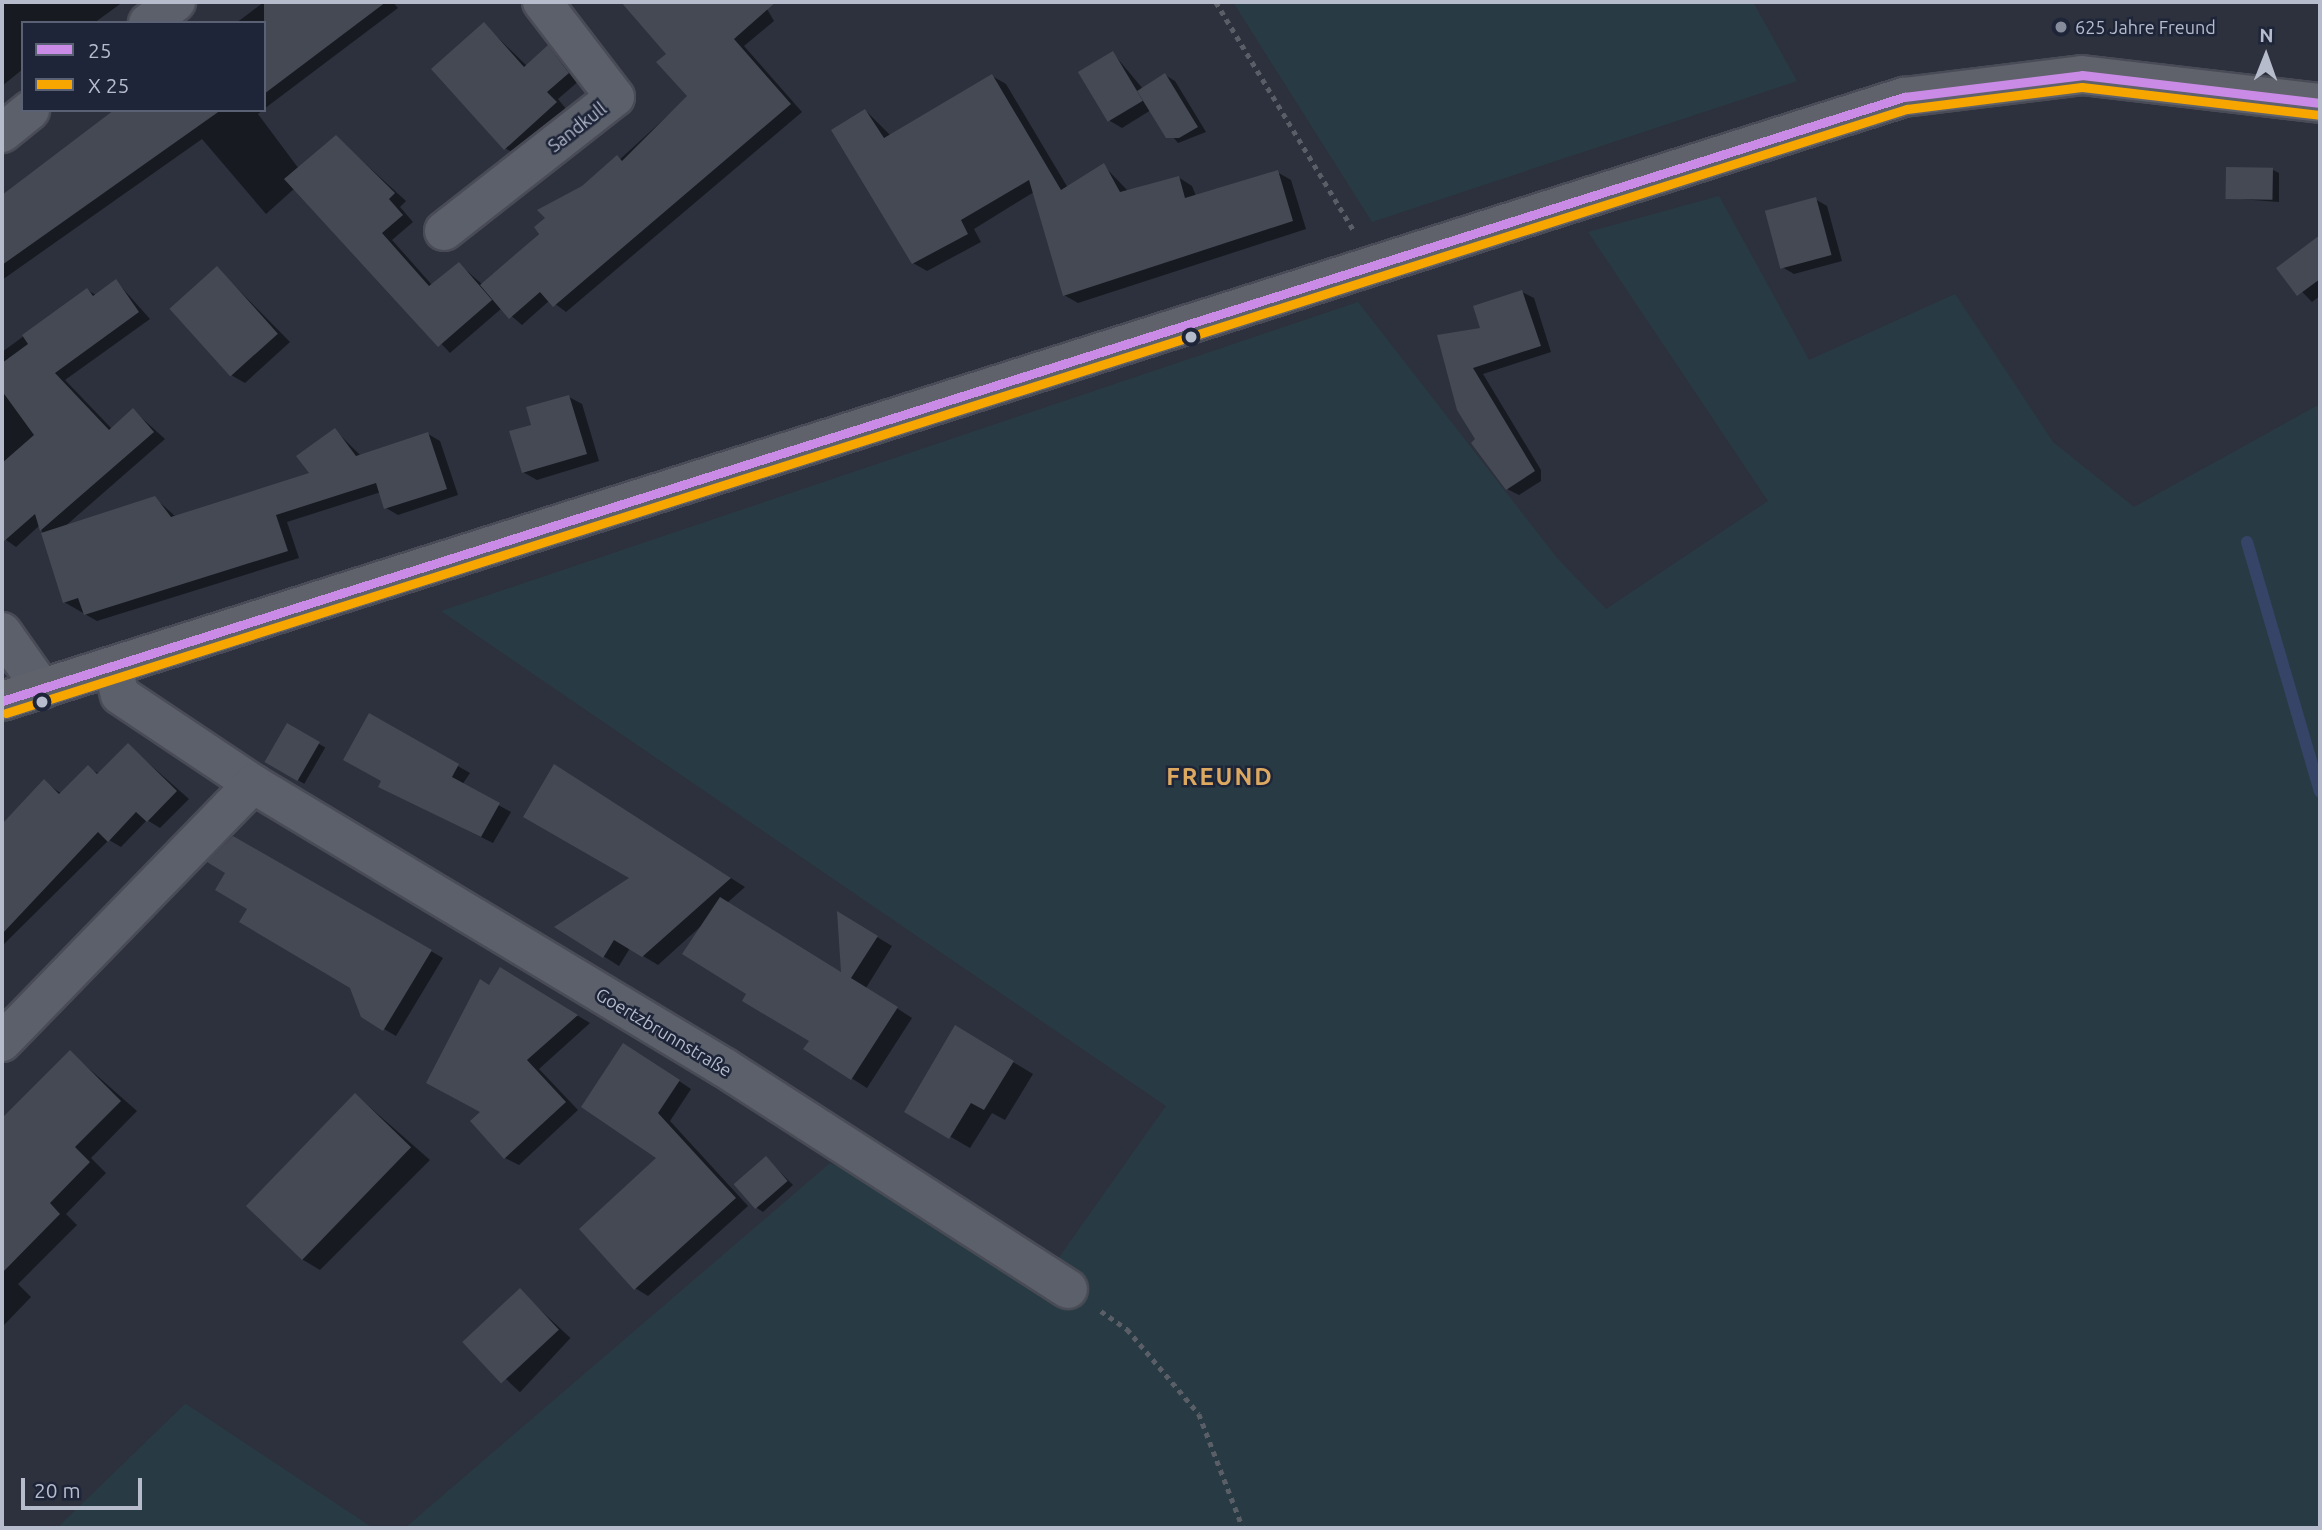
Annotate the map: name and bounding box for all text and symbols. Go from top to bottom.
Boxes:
place label: 625 Jahre Freund [2075,16,2216,38]
marker: 625 Jahre Freund [2053,19,2069,35]
legend [21,21,266,112]
north arrow [2231,21,2301,91]
text: N [2259,24,2274,46]
text: 25 [88,38,112,62]
text: X 25 [88,73,129,97]
street label: Sandkull [543,97,611,157]
unlabelled marker [1184,330,1198,344]
unlabelled marker [35,695,49,709]
district label: FREUND [1167,763,1273,791]
street label: Goertzbrunnstraße [592,983,736,1081]
scale bar [24,1464,145,1508]
text: 20 m [34,1478,81,1502]

